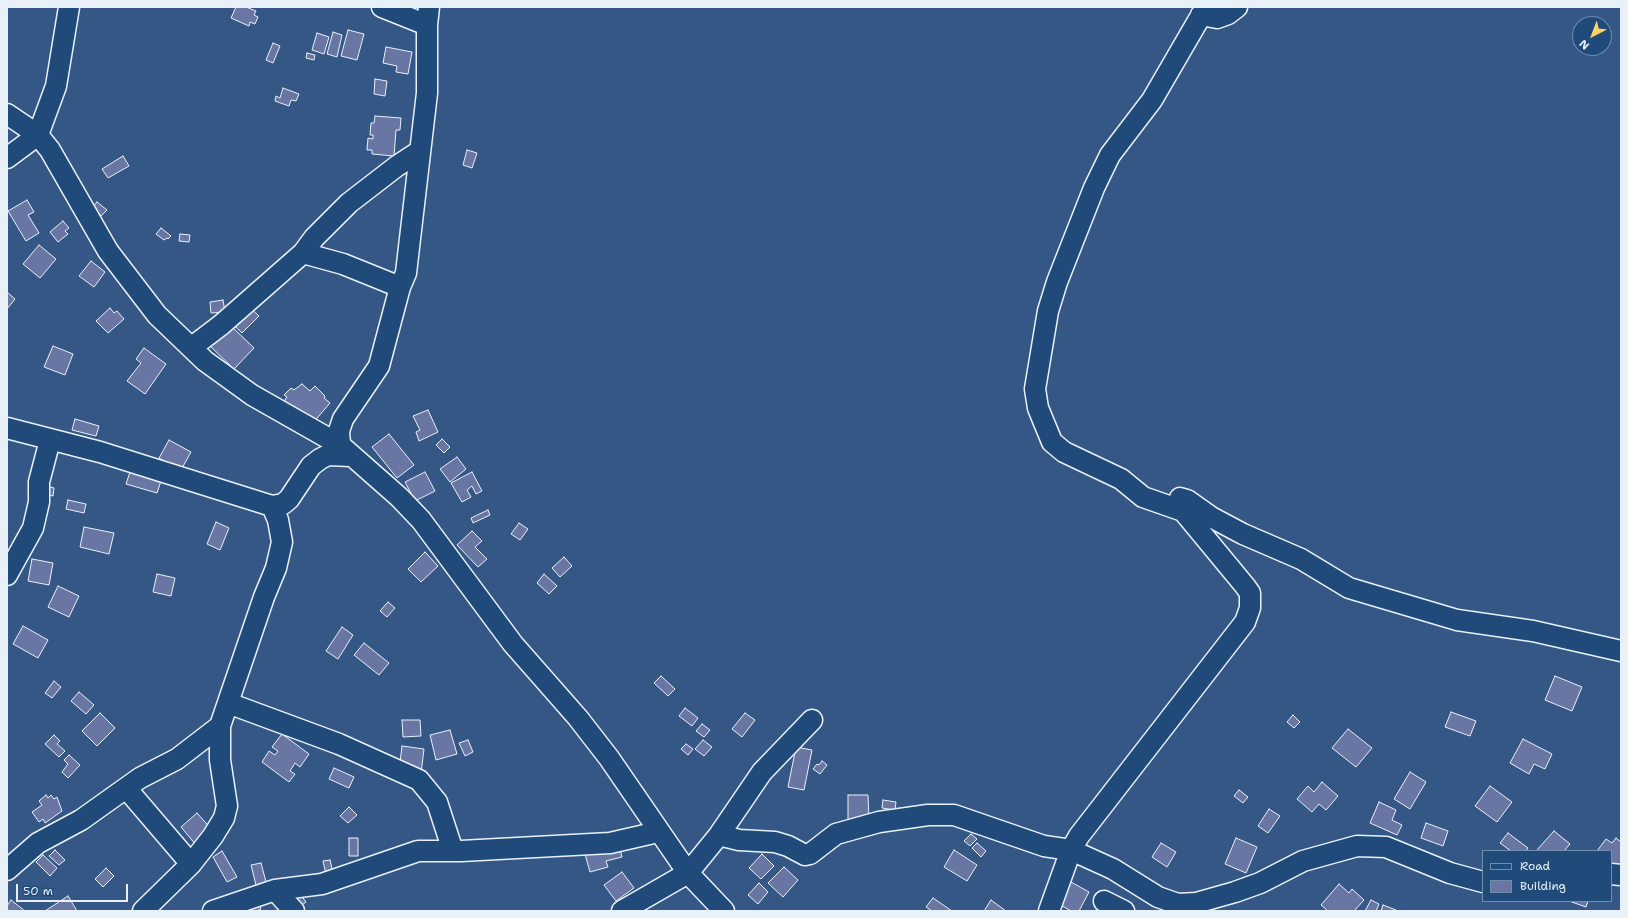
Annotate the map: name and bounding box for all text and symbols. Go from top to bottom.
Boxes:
north arrow [1572,16,1612,56]
text: N [1576,36,1593,53]
legend [1482,850,1612,902]
text: Road [1520,858,1550,874]
scale bar [18,876,130,902]
text: Building [1520,878,1566,894]
text: 50 m [23,883,53,899]

